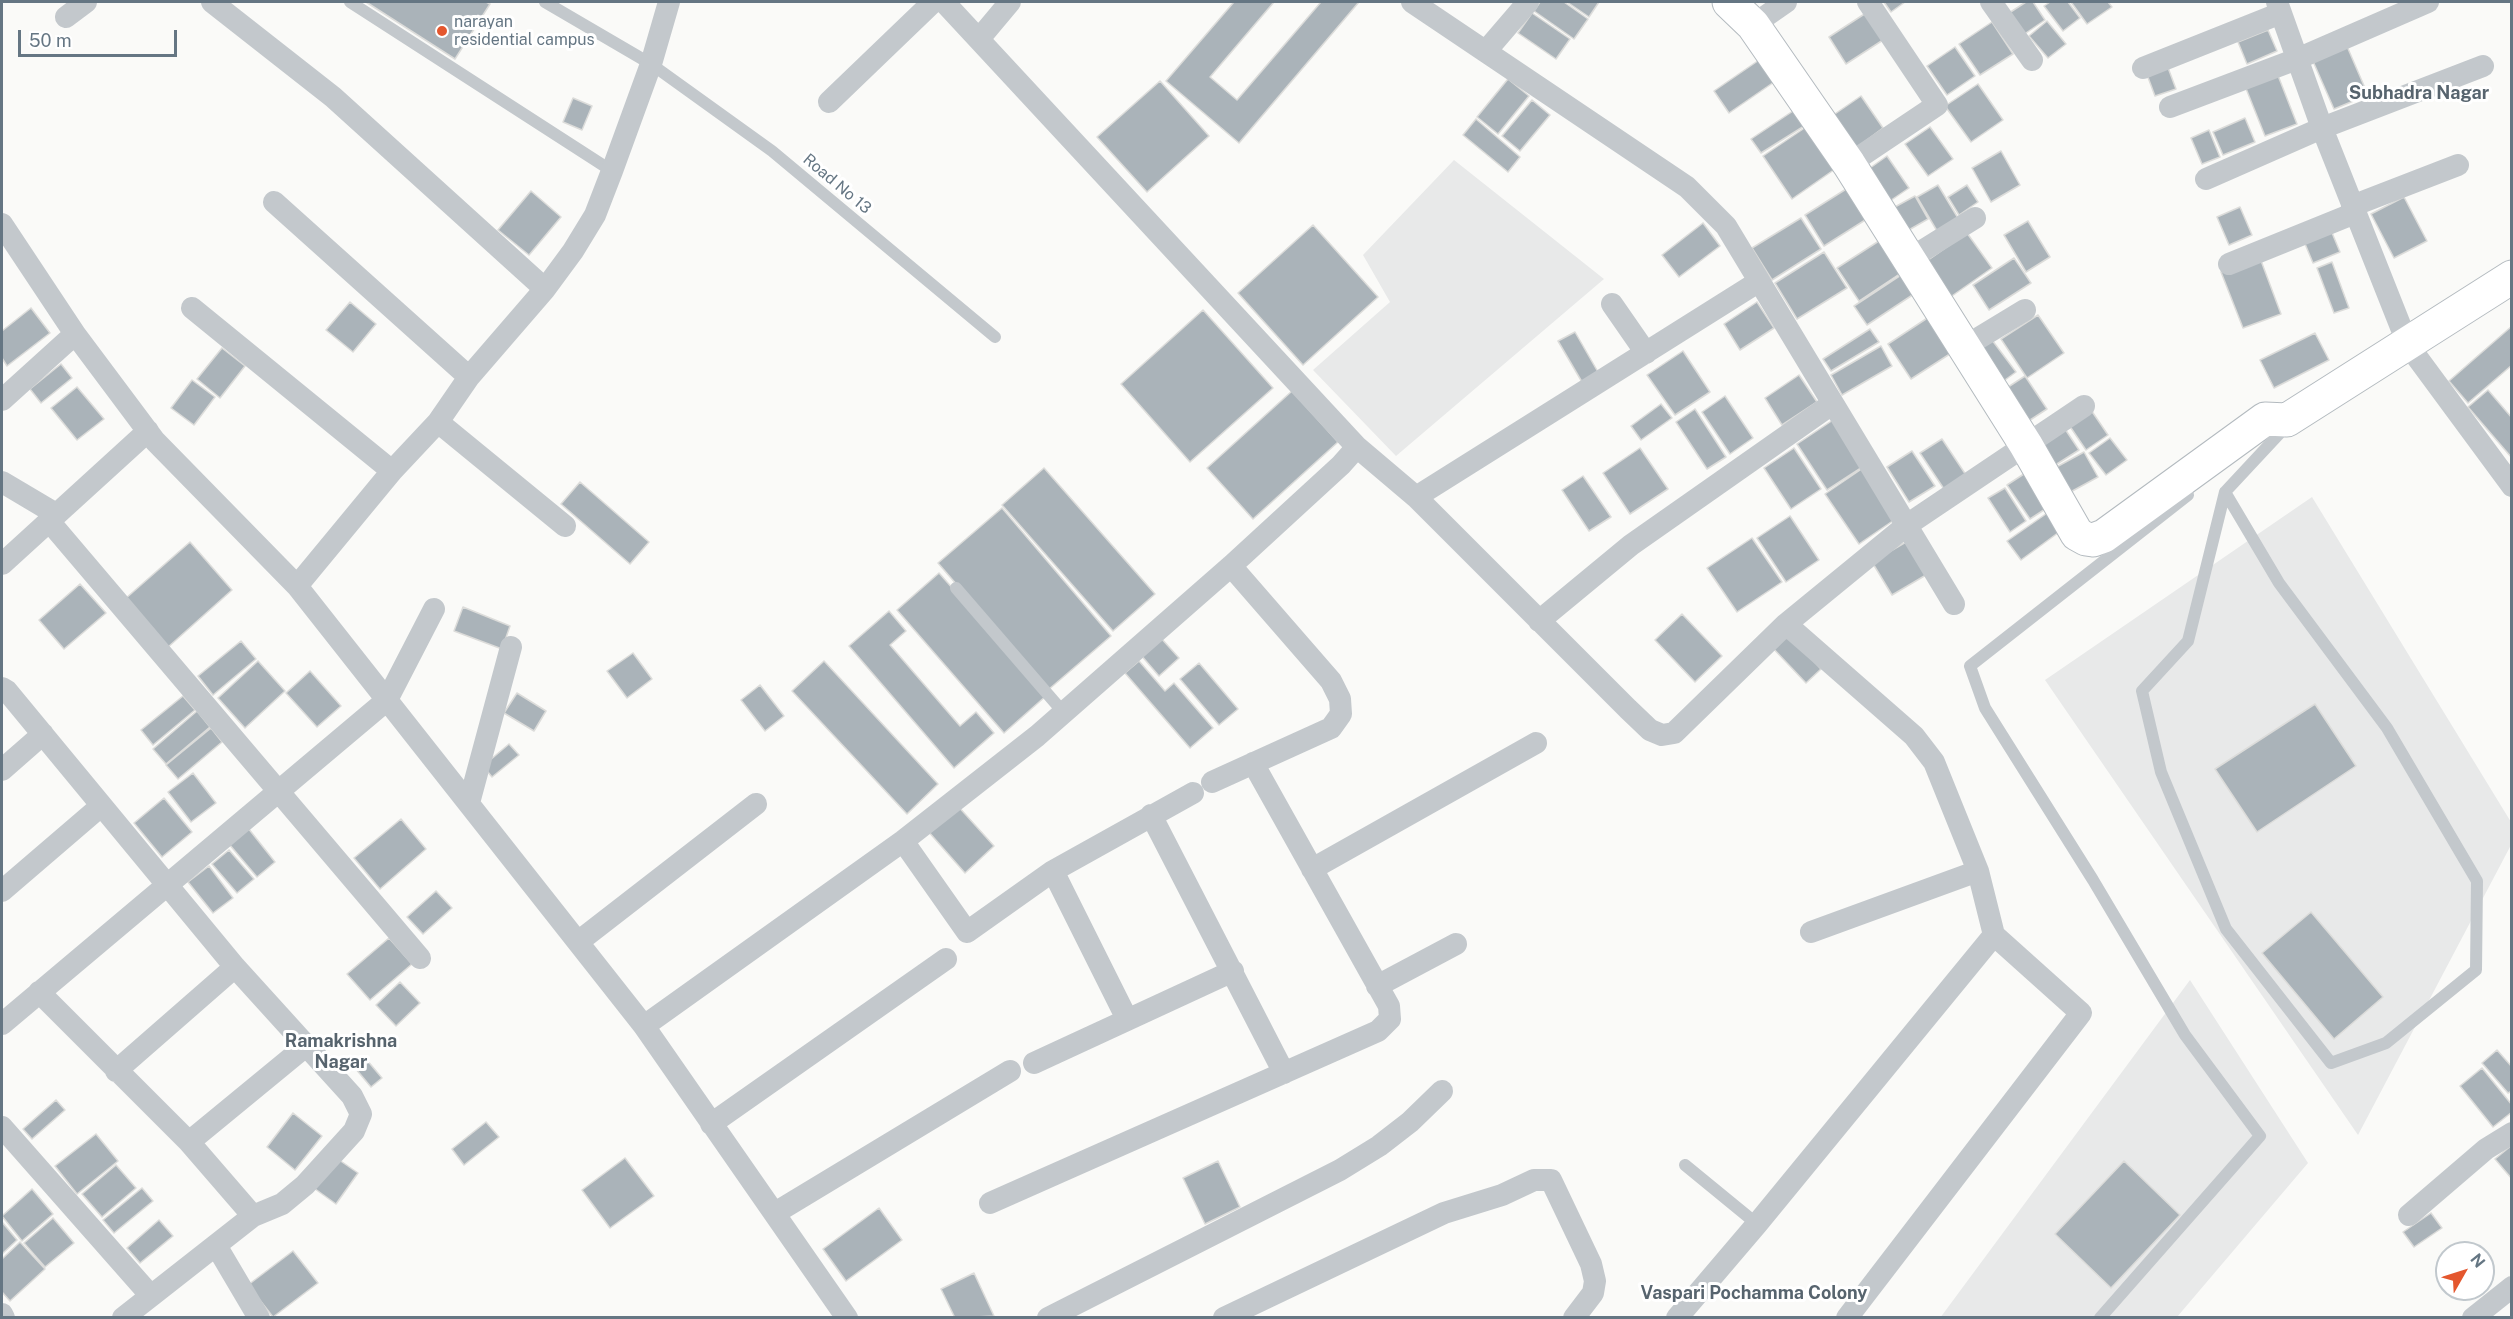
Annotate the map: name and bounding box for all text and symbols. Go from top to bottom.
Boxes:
place label: narayan residential campus [454,12,595,50]
scale bar [21,18,180,56]
marker: narayan residential campus [435,24,449,38]
text: 50 m [29,30,72,51]
district label: Subhadra Nagar [2349,82,2489,104]
street label: Road No 13 [799,150,875,218]
district label: Ramakrishna Nagar [285,1030,397,1072]
north arrow [2435,1241,2495,1301]
text: N [2466,1250,2489,1271]
district label: Vaspari Pochamma Colony [1640,1282,1868,1304]

